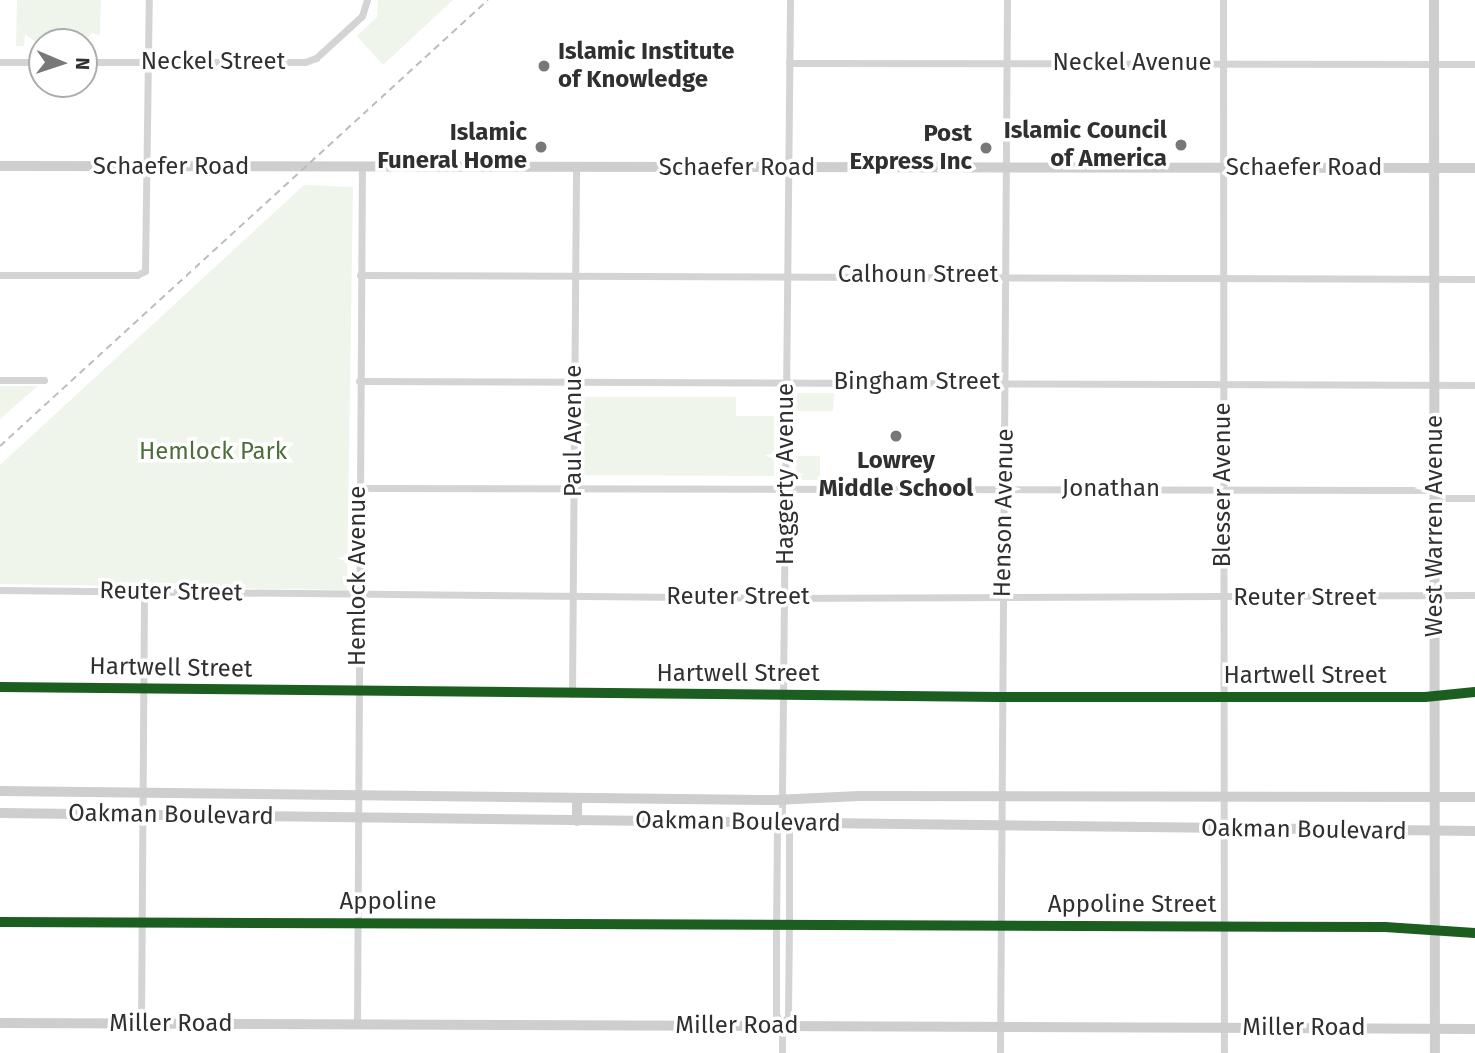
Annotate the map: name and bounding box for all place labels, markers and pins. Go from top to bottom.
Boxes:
place label: Islamic Institute of Knowledge [558,38,735,94]
marker: Islamic Institute of Knowledge [536,58,552,74]
place label: Islamic Council of America [1004,117,1167,173]
place label: Islamic Funeral Home [377,119,527,175]
place label: Post Express Inc [850,120,972,176]
marker: Islamic Council of America [1173,137,1189,153]
marker: Islamic Funeral Home [533,139,549,155]
marker: Post Express Inc [978,140,994,156]
marker: Lowrey Middle School [888,428,904,444]
place label: Lowrey Middle School [819,447,973,503]

